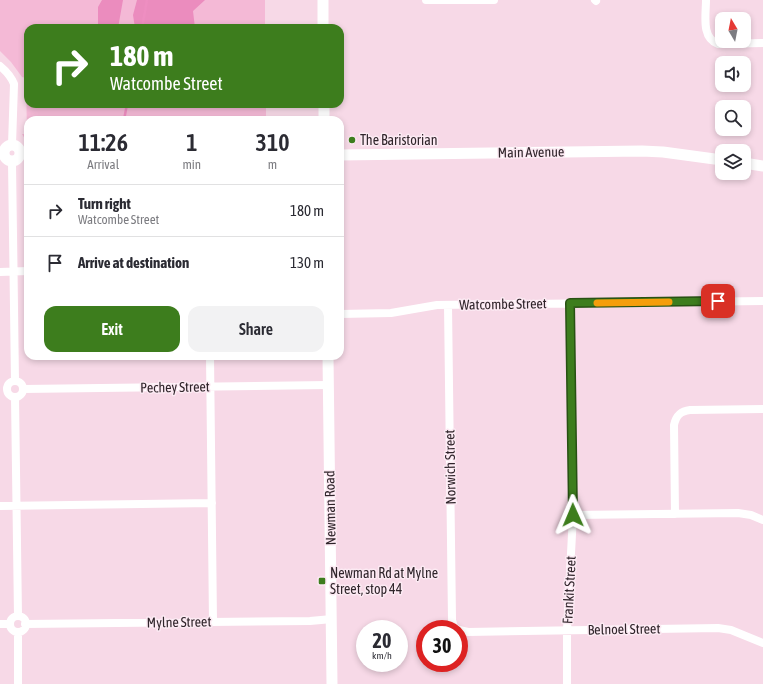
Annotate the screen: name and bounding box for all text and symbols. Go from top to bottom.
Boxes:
north arrow [715,12,751,48]
map controls [715,12,751,180]
icon: right [44,40,96,92]
text: 180 m [110,40,173,72]
button: sound [715,56,751,92]
text: Watcombe Street [110,73,223,94]
button: search [715,100,751,136]
text: 11:26 [79,129,128,156]
text: 1 [186,129,197,156]
text: 310 [256,129,289,156]
place label: The Baristorian [360,132,438,148]
marker: The Baristorian [347,135,357,145]
street label: Main Avenue [498,143,564,161]
button: layers [715,144,751,180]
text: Arrival [87,157,119,172]
text: min [182,157,201,172]
text: m [268,157,277,172]
text: Turn right [78,195,131,212]
icon: right [44,200,66,222]
text: 180 m [290,202,324,219]
text: Watcombe Street [78,212,159,227]
icon: arrive [44,252,66,274]
text: Arrive at destination [78,254,189,271]
text: 130 m [290,254,324,271]
pin [701,284,735,318]
icon: arrive [707,290,729,312]
street label: Watcombe Street [459,295,547,313]
button: Exit [44,306,180,352]
button: Share [188,306,324,352]
street label: Pechey Street [140,378,210,396]
street label: Norwich Street [441,429,459,505]
street label: Newman Road [321,470,339,546]
position arrow [552,494,594,536]
street label: Frankit Street [559,556,579,624]
place label: Newman Rd at Mylne Street, stop 44 [330,565,438,597]
marker: Newman Rd at Mylne Street, stop 44 [317,576,327,586]
street label: Mylne Street [147,613,211,631]
speed limit sign: 30 [416,620,468,672]
street label: Belnoel Street [587,620,661,638]
text: 20 [373,629,391,652]
text: km/h [372,650,392,661]

